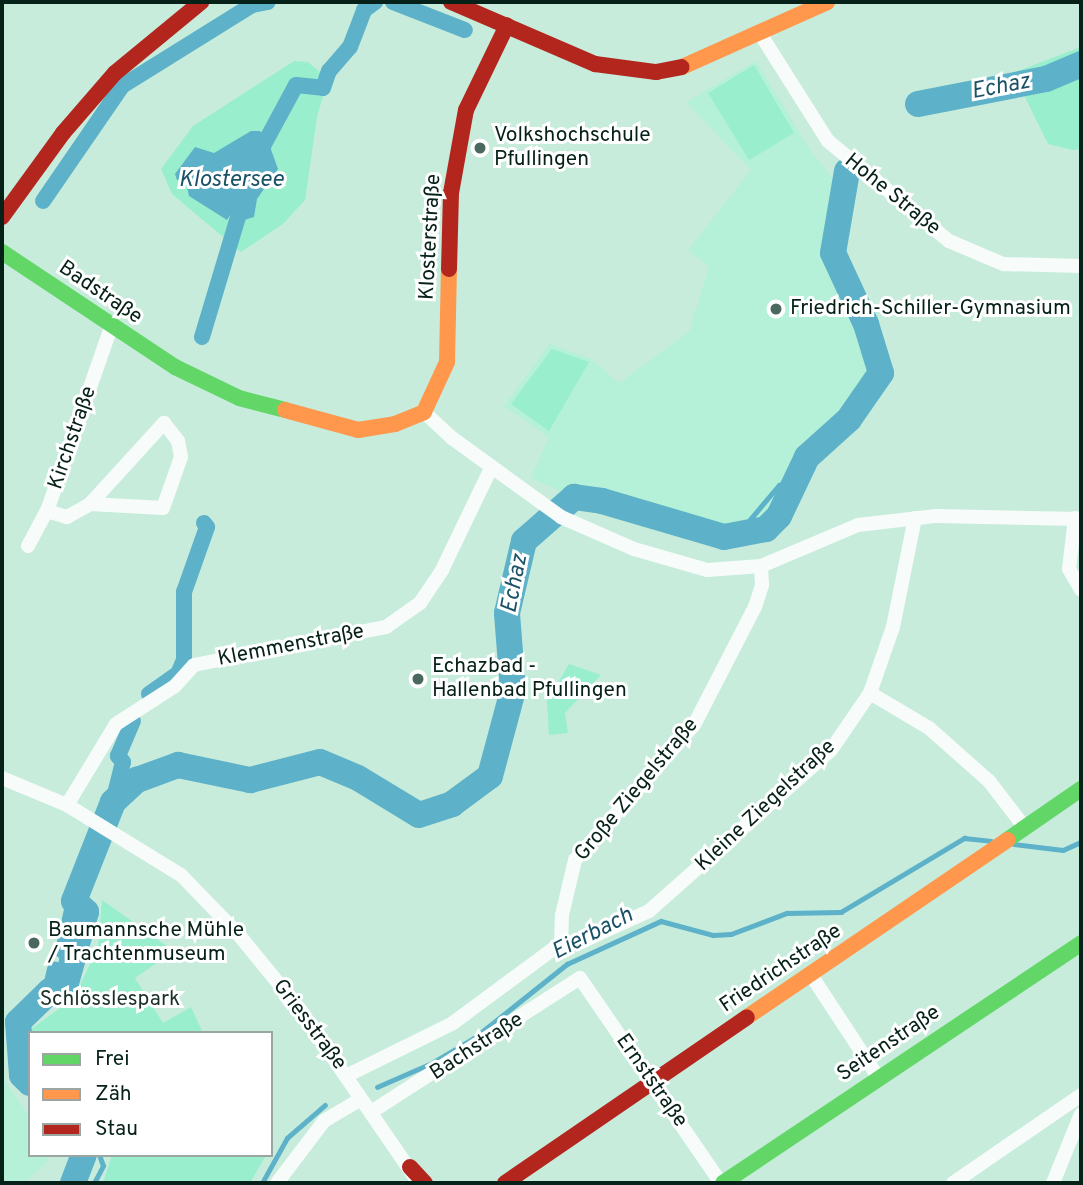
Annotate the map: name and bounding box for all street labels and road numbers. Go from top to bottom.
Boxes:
street label: Hohe Straße [839,149,945,241]
street label: Klosterstraße [415,173,447,301]
street label: Badstraße [53,256,147,330]
street label: Kirchstraße [44,383,102,493]
street label: Klemmenstraße [216,619,366,673]
street label: Große Ziegelstraße [570,713,704,867]
street label: Kleine Ziegelstraße [691,735,841,877]
street label: Friedrichstraße [715,919,847,1019]
street label: Griesstraße [267,975,351,1075]
street label: Seitenstraße [833,1000,945,1088]
street label: Bachstraße [426,1008,528,1086]
street label: Ernststraße [610,1029,692,1133]

